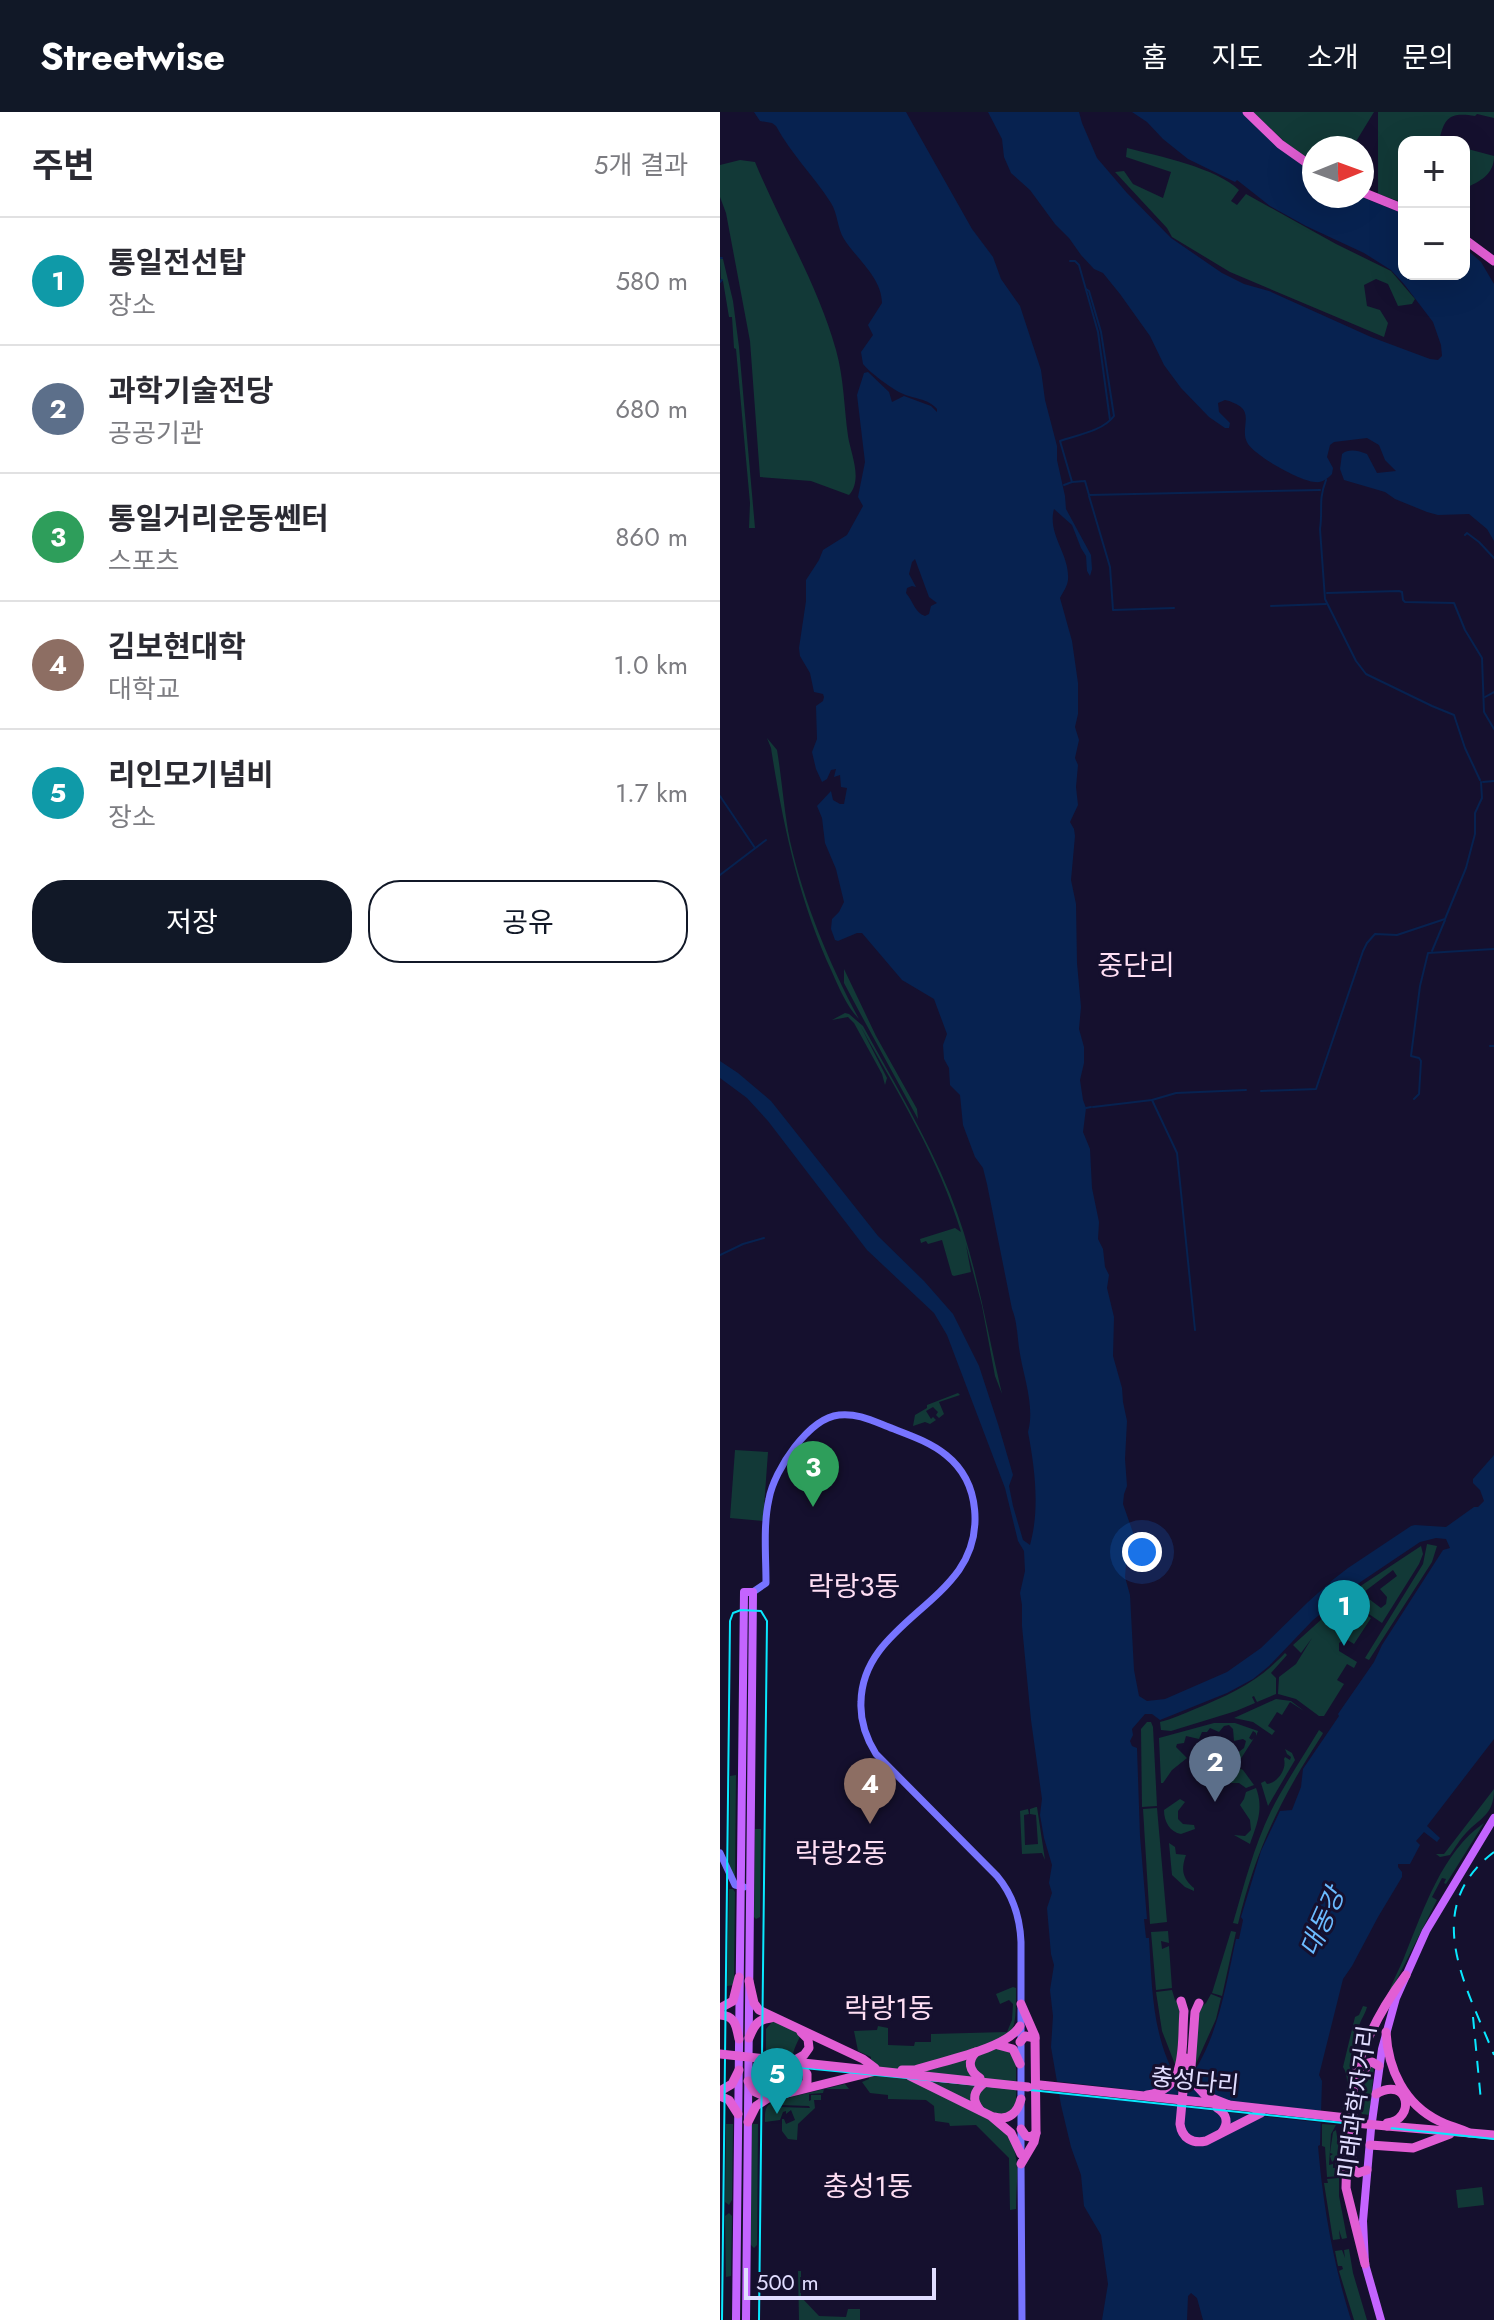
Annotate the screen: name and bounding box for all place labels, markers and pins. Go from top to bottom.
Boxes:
pin: 3 [787,1441,839,1507]
pin: 1 [1318,1580,1370,1646]
pin: 2 [1189,1736,1241,1802]
pin: 4 [844,1758,896,1824]
pin: 5 [751,2048,803,2114]

